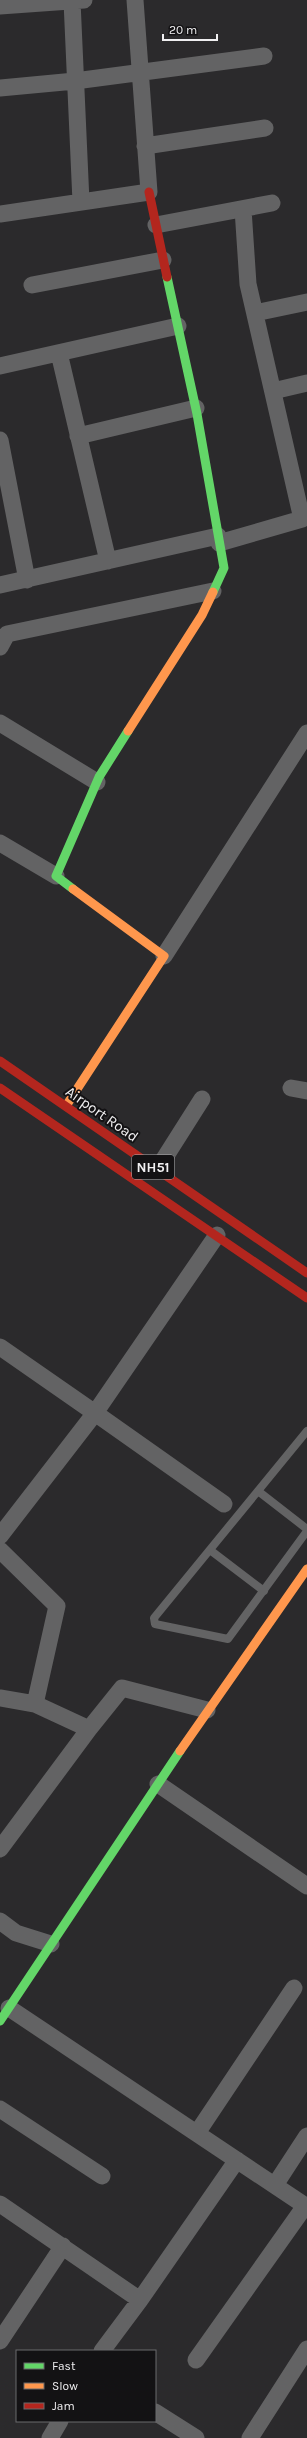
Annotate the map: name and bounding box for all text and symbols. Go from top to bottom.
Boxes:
scale bar [163,16,217,42]
text: 20 m [169,23,197,37]
street label: Airport Road [62,1082,142,1146]
road number: NH51 [132,1155,174,1179]
legend [16,2350,156,2422]
text: Fast [52,2359,76,2373]
text: Slow [52,2379,78,2393]
text: Jam [52,2399,75,2413]

